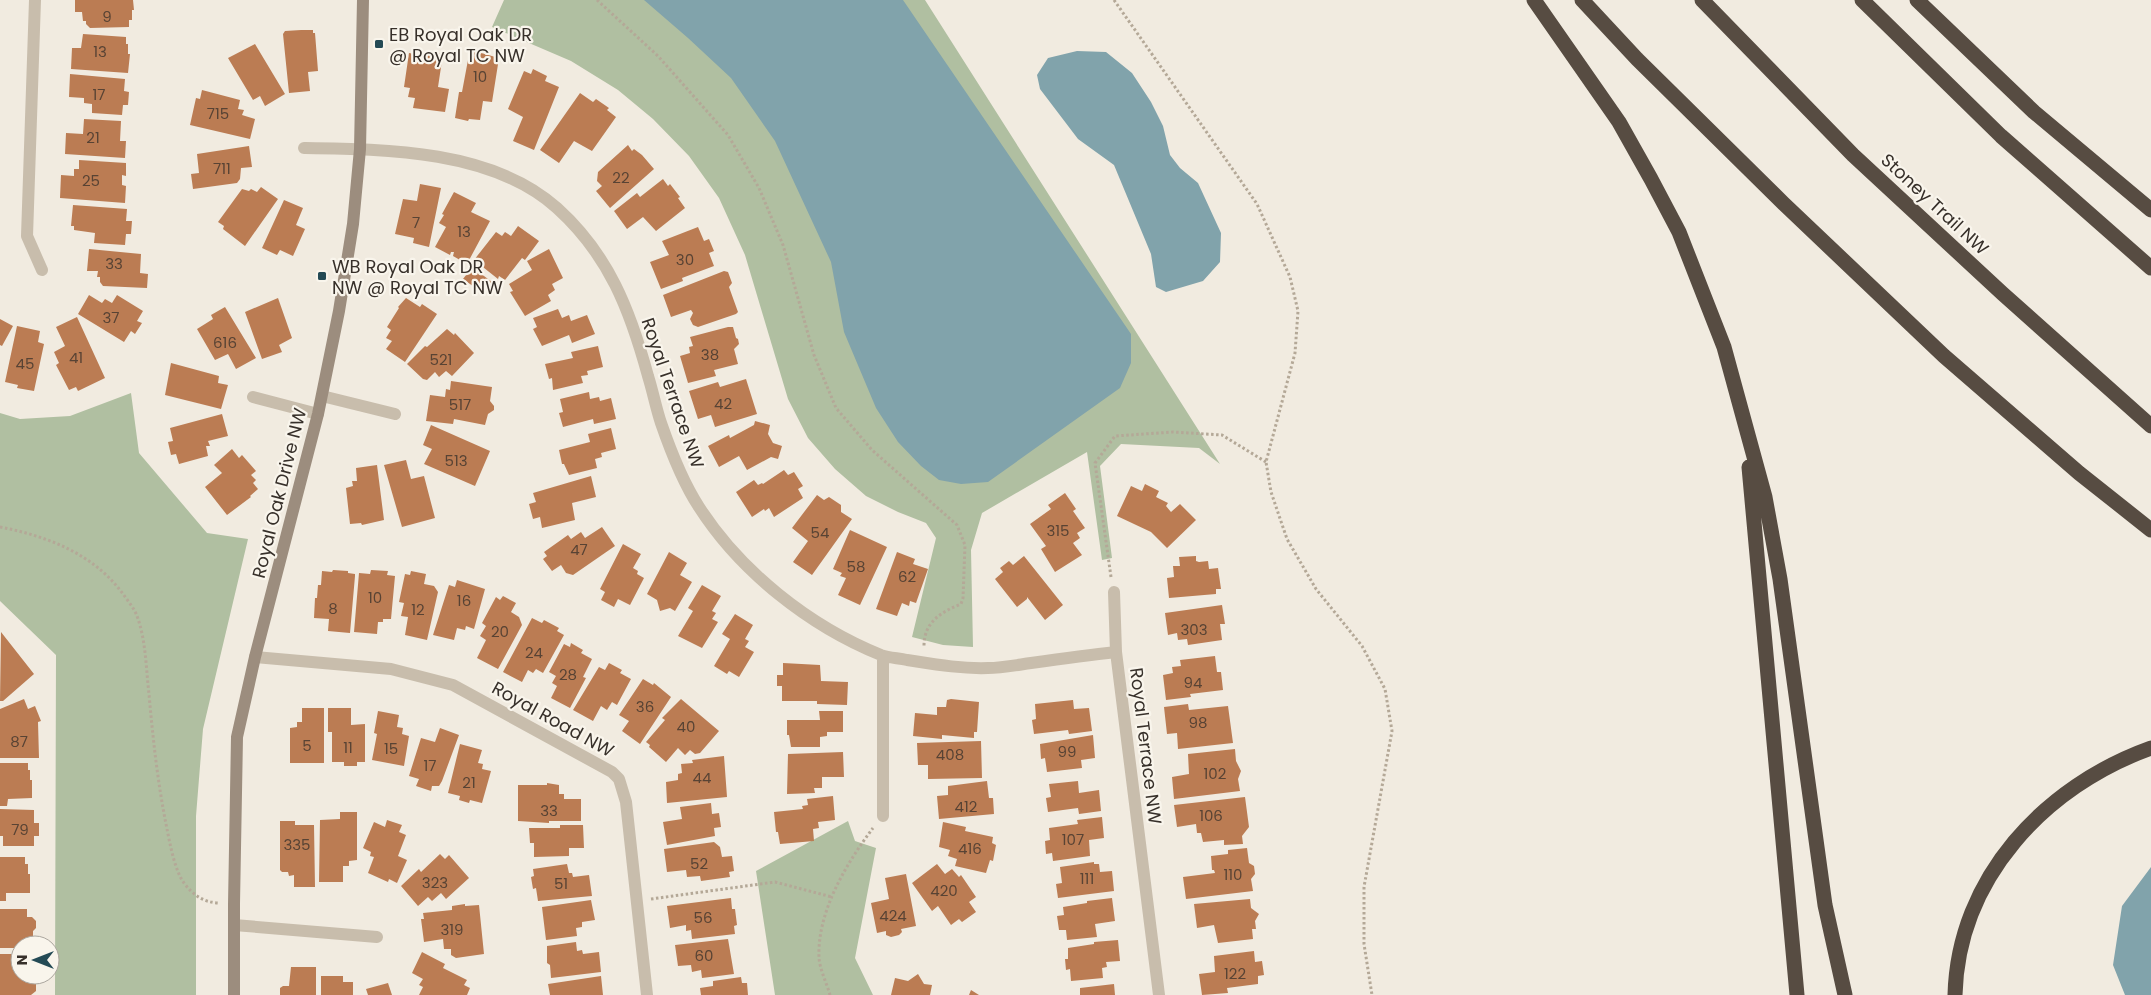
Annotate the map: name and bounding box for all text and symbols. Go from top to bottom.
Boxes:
house number: 9 [102,6,112,27]
place label: EB Royal Oak DR @ Royal TC NW [389,22,532,68]
marker: EB Royal Oak DR @ Royal TC NW [373,38,385,50]
house number: 13 [93,41,107,62]
house number: 10 [473,66,487,87]
house number: 17 [93,84,106,105]
house number: 715 [207,103,229,124]
house number: 21 [86,127,100,148]
street label: Stoney Trail NW [1876,148,1995,261]
house number: 711 [213,158,231,179]
house number: 22 [612,167,630,188]
house number: 25 [82,170,100,191]
house number: 7 [412,212,420,233]
house number: 13 [457,221,471,242]
house number: 30 [676,249,694,270]
house number: 33 [105,253,123,274]
place label: WB Royal Oak DR NW @ Royal TC NW [332,254,503,300]
marker: WB Royal Oak DR NW @ Royal TC NW [316,270,328,282]
house number: 37 [102,307,120,328]
street label: Royal Terrace NW [636,314,711,472]
house number: 616 [213,332,237,353]
house number: 38 [701,344,719,365]
house number: 41 [69,347,83,368]
house number: 521 [430,349,452,370]
house number: 45 [16,353,34,374]
house number: 42 [714,393,732,414]
house number: 517 [449,394,471,415]
street label: Royal Oak Drive NW [246,405,312,581]
house number: 513 [444,450,468,471]
house number: 315 [1046,520,1070,541]
house number: 54 [811,522,829,543]
house number: 47 [570,539,588,560]
house number: 58 [847,556,865,577]
house number: 62 [898,566,916,587]
house number: 10 [368,587,382,608]
house number: 16 [457,590,471,611]
house number: 8 [328,598,338,619]
house number: 12 [411,599,425,620]
house number: 303 [1180,619,1208,640]
house number: 20 [491,621,509,642]
house number: 24 [525,642,543,663]
house number: 28 [559,664,577,685]
street label: Royal Terrace NW [1124,666,1168,826]
house number: 94 [1184,672,1202,693]
street label: Royal Road NW [488,675,619,763]
house number: 36 [636,696,654,717]
house number: 98 [1189,712,1207,733]
house number: 40 [677,716,695,737]
house number: 87 [10,731,28,752]
house number: 5 [302,735,312,756]
house number: 11 [343,737,353,758]
house number: 15 [384,738,398,759]
house number: 99 [1058,741,1076,762]
house number: 408 [936,744,964,765]
house number: 17 [424,755,437,776]
house number: 102 [1204,763,1226,784]
house number: 44 [693,767,711,788]
house number: 21 [462,772,476,793]
house number: 412 [955,796,977,817]
house number: 33 [540,800,558,821]
house number: 106 [1199,805,1223,826]
house number: 79 [11,819,29,840]
house number: 107 [1062,829,1084,850]
house number: 335 [283,834,311,855]
house number: 416 [958,838,982,859]
house number: 52 [690,853,708,874]
house number: 110 [1223,864,1243,885]
house number: 111 [1080,868,1094,889]
house number: 323 [422,872,448,893]
house number: 51 [554,873,568,894]
house number: 420 [930,880,958,901]
house number: 424 [879,905,907,926]
house number: 56 [694,907,712,928]
house number: 319 [440,919,464,940]
north arrow [10,935,60,985]
house number: 60 [695,945,713,966]
text: N [12,955,32,965]
house number: 122 [1224,963,1246,984]

